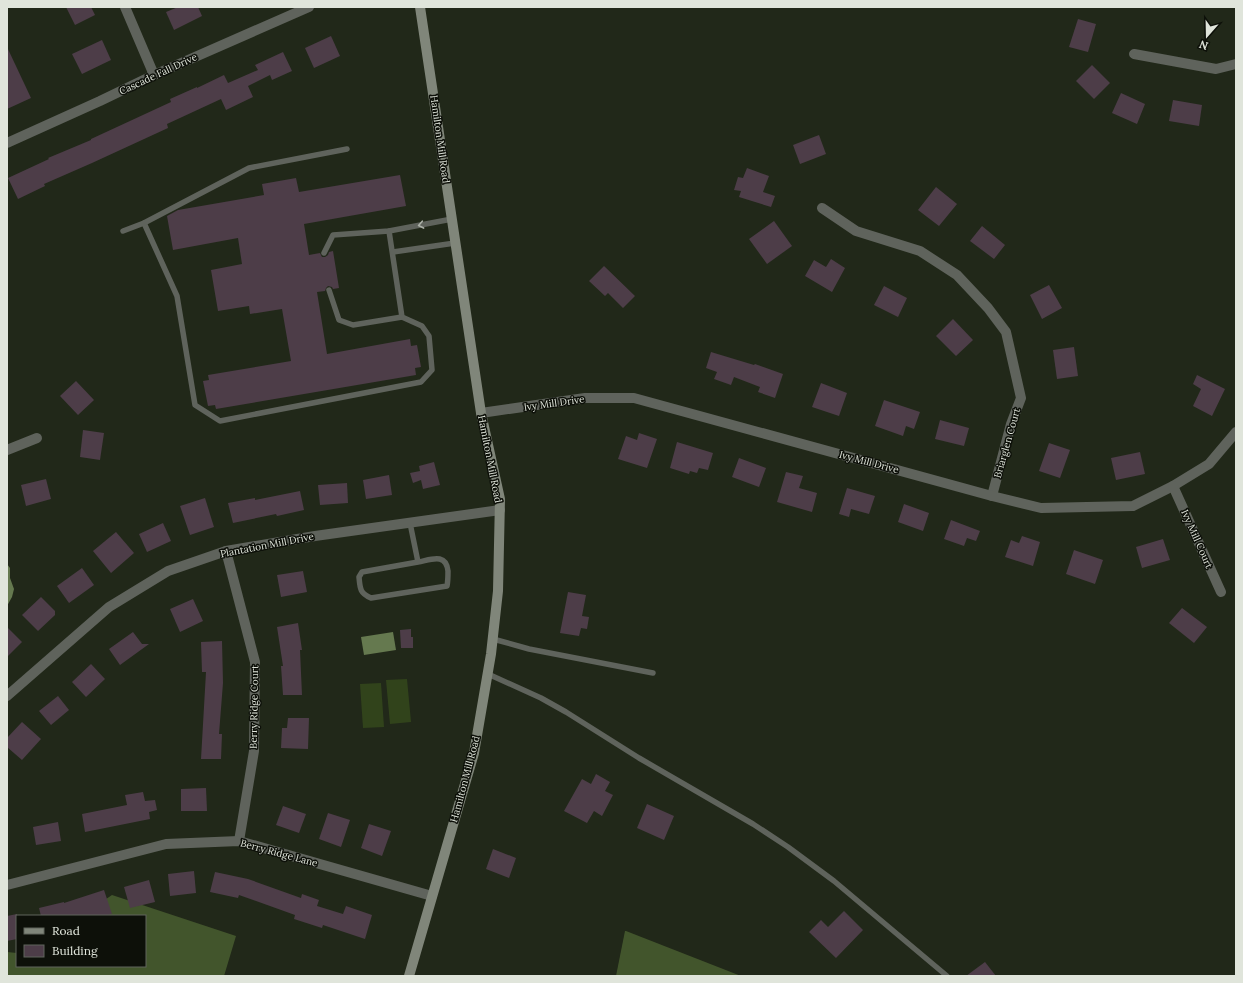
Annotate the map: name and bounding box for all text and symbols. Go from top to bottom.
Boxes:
north arrow [1187,16,1227,56]
text: N [1197,37,1210,53]
street label: Cascade Fall Drive [117,50,200,98]
street label: Hamilton Mill Road [427,94,453,184]
one-way arrow [417,220,424,228]
street label: Ivy Mill Drive [523,392,586,414]
street label: Briarglen Court [991,406,1023,480]
street label: Hamilton Mill Road [475,414,505,504]
street label: Ivy Mill Drive [838,448,901,476]
street label: Ivy Mill Court [1178,507,1216,571]
street label: Plantation Mill Drive [219,529,315,560]
street label: Berry Ridge Court [247,665,261,749]
street label: Hamilton Mill Road [447,734,483,824]
street label: Berry Ridge Lane [239,836,320,870]
legend [16,915,146,967]
text: Road [52,923,80,938]
text: Building [52,943,98,958]

